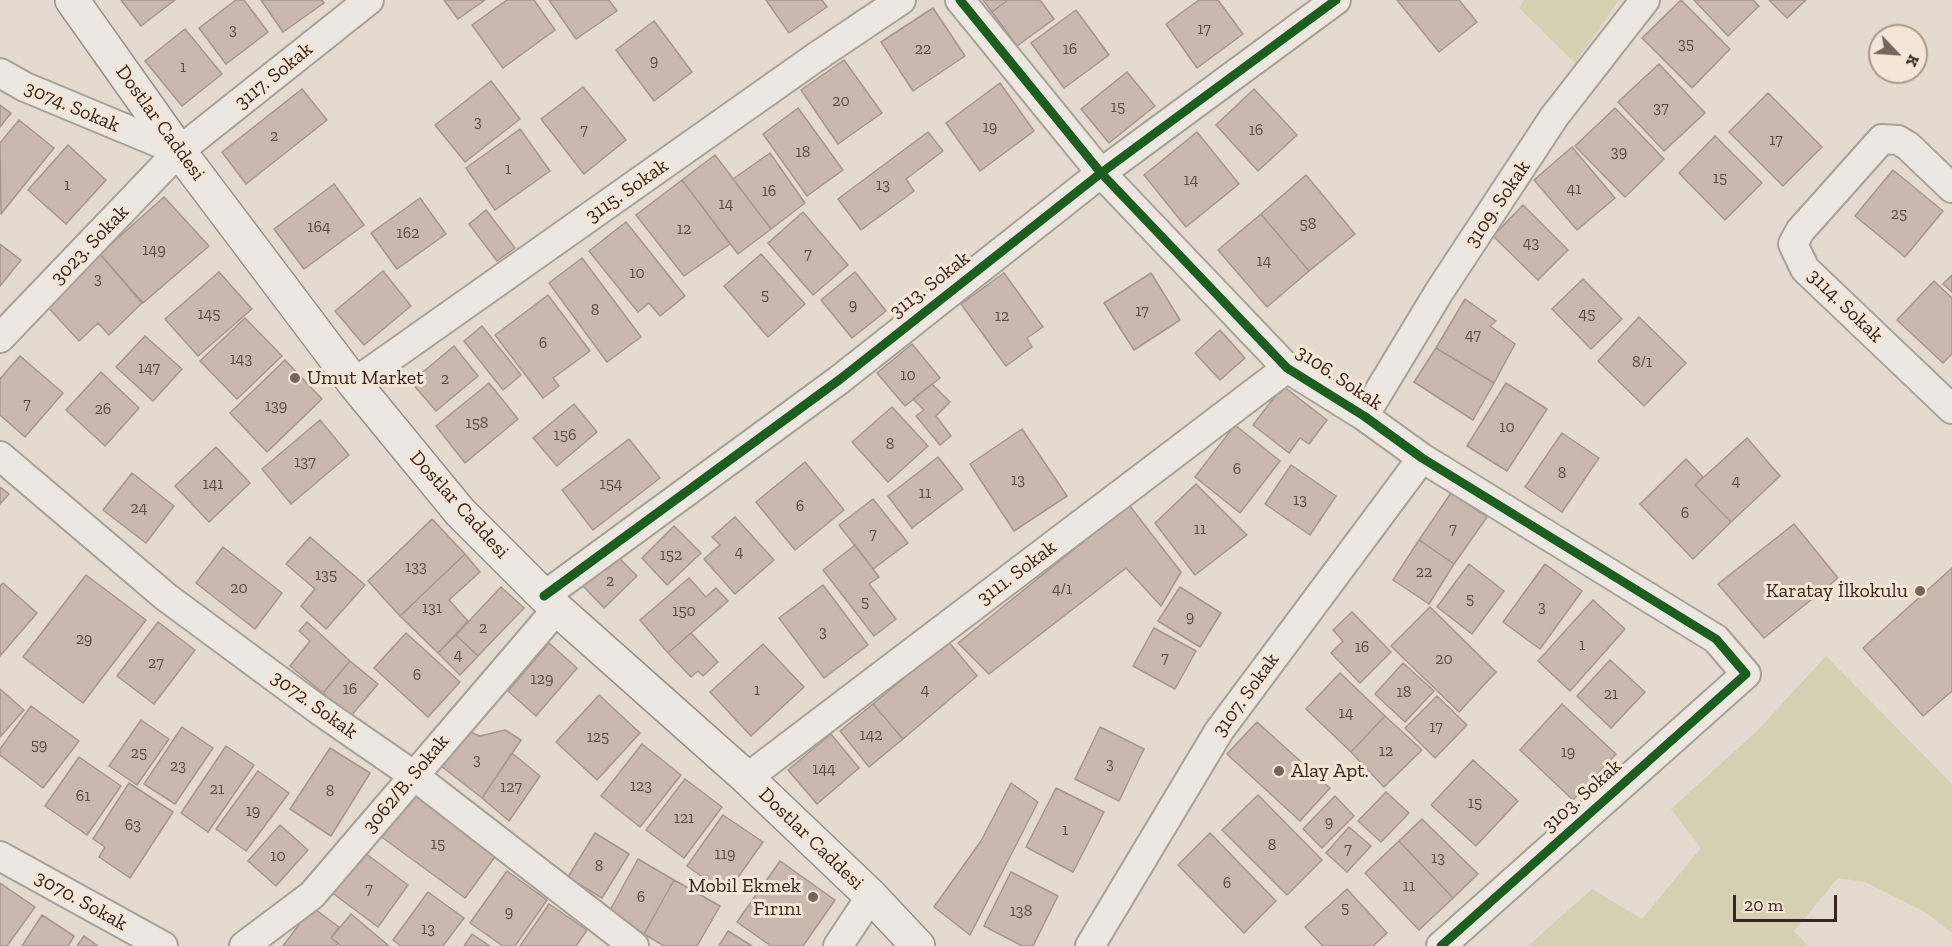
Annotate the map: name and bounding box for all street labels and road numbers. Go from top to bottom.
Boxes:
street label: 3117. Sokak [230,37,318,115]
street label: Dostlar Caddesi [110,61,210,185]
street label: 3074. Sokak [21,76,123,138]
street label: 3115. Sokak [581,154,673,228]
street label: 3109. Sokak [1460,156,1536,252]
street label: 3023. Sokak [46,200,134,290]
street label: 3113. Sokak [885,246,975,324]
street label: 3114. Sokak [1802,264,1888,348]
street label: 3106. Sokak [1291,340,1387,416]
street label: Dostlar Caddesi [404,446,514,564]
street label: 3111. Sokak [973,535,1061,611]
street label: 3107. Sokak [1208,648,1284,742]
street label: 3072. Sokak [266,666,362,744]
street label: 3062/B. Sokak [358,730,454,838]
street label: 3103. Sokak [1537,754,1627,838]
street label: Dostlar Caddesi [753,783,869,895]
street label: 3070. Sokak [31,866,131,936]

